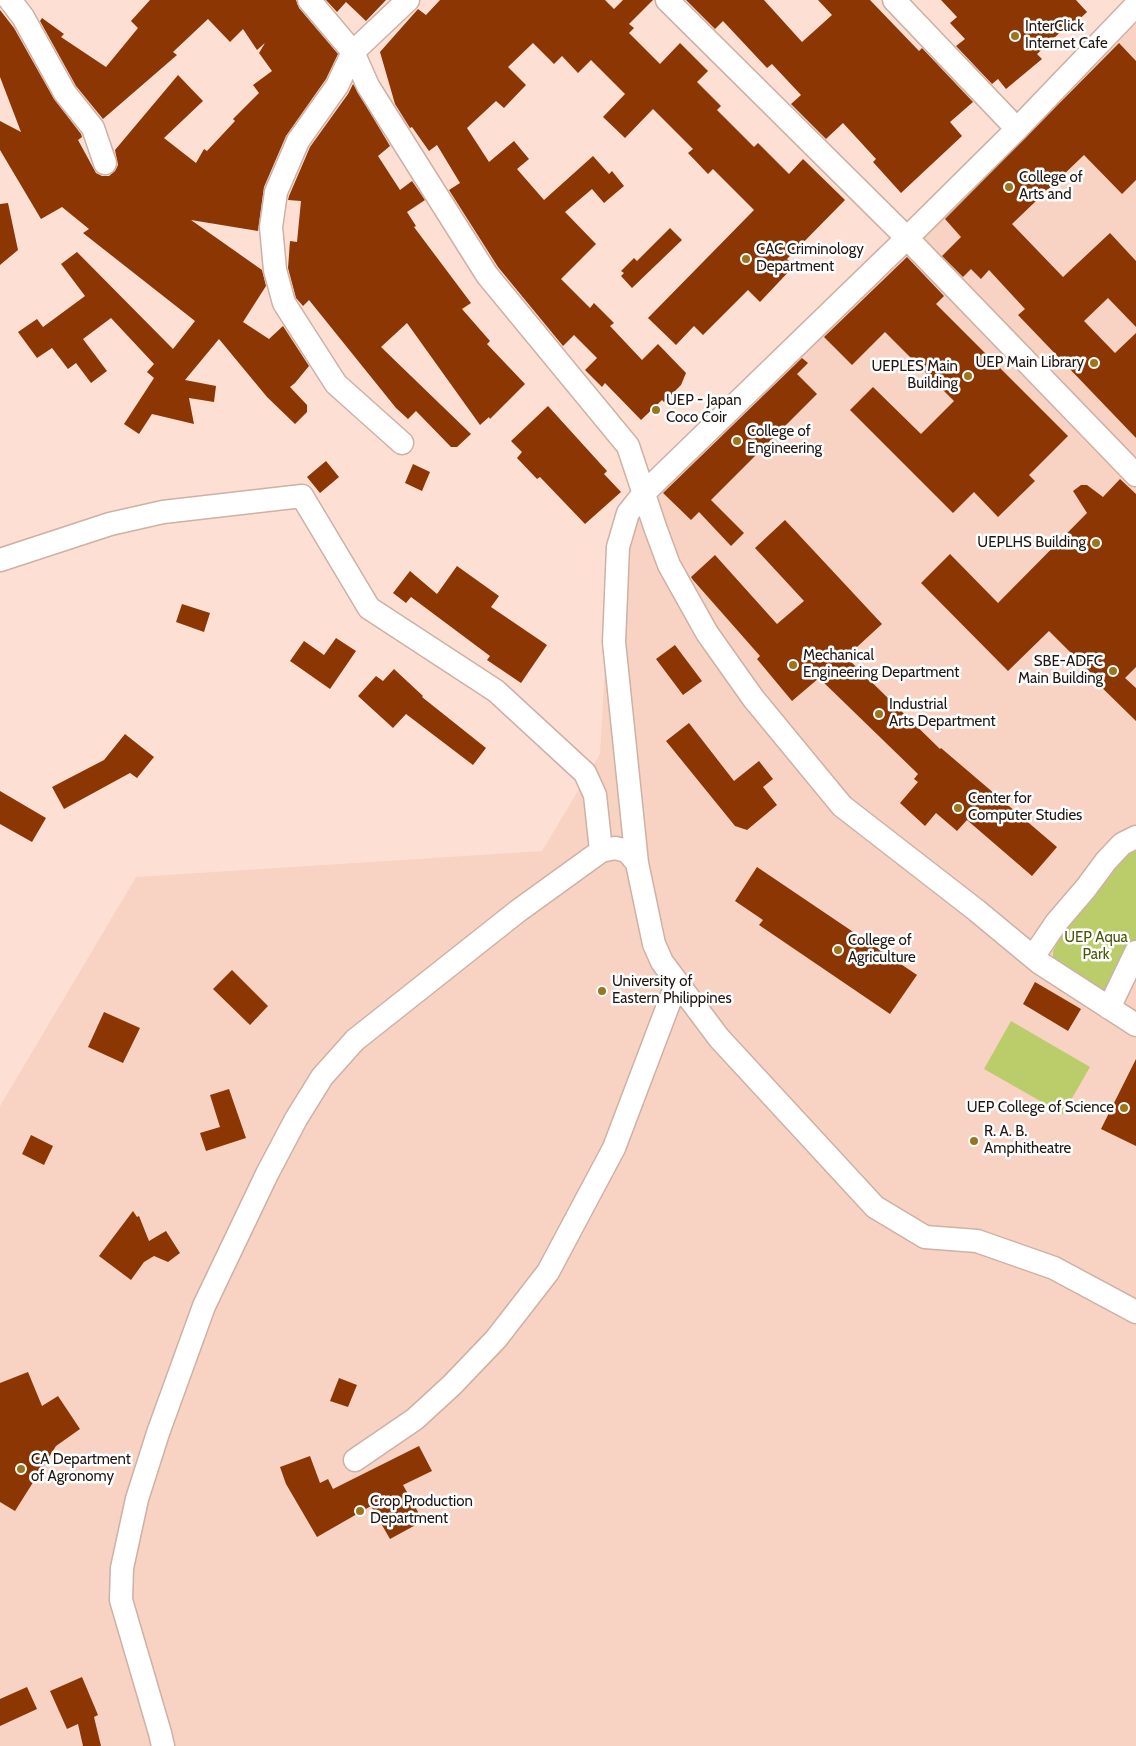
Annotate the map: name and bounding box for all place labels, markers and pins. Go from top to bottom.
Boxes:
place label: InterClick Internet Cafe [1025,18,1108,53]
marker: InterClick Internet Cafe [1009,30,1021,42]
place label: College of Arts and [1019,169,1083,204]
marker: College of Arts and [1003,181,1015,193]
place label: CAC Criminology Department [756,241,864,276]
marker: CAC Criminology Department [740,253,752,265]
place label: UEP Main Library [975,354,1084,372]
marker: UEP Main Library [1088,357,1100,369]
place label: UEPLES Main Building [871,358,958,393]
marker: UEPLES Main Building [962,370,974,382]
place label: UEP - Japan Coco Coir [666,392,742,427]
marker: UEP - Japan Coco Coir [650,404,662,416]
place label: College of Engineering [747,423,822,458]
marker: College of Engineering [731,435,743,447]
place label: UEPLHS Building [977,534,1086,552]
marker: UEPLHS Building [1090,537,1102,549]
place label: Mechanical Engineering Department [803,647,959,682]
place label: SBE-ADFC Main Building [1018,653,1103,688]
marker: Mechanical Engineering Department [787,659,799,671]
marker: SBE-ADFC Main Building [1107,665,1119,677]
place label: Industrial Arts Department [889,696,996,731]
marker: Industrial Arts Department [873,708,885,720]
place label: Center for Computer Studies [968,790,1082,825]
marker: Center for Computer Studies [952,802,964,814]
place label: College of Agriculture [848,932,916,967]
marker: College of Agriculture [832,944,844,956]
place label: University of Eastern Philippines [612,973,732,1008]
marker: University of Eastern Philippines [596,985,608,997]
place label: UEP College of Science [967,1099,1114,1117]
marker: UEP College of Science [1118,1102,1130,1114]
place label: R. A. B. Amphitheatre [984,1123,1071,1158]
marker: R. A. B. Amphitheatre [968,1135,980,1147]
place label: CA Department of Agronomy [31,1451,131,1486]
marker: CA Department of Agronomy [15,1463,27,1475]
place label: Crop Production Department [370,1493,473,1528]
marker: Crop Production Department [354,1505,366,1517]

